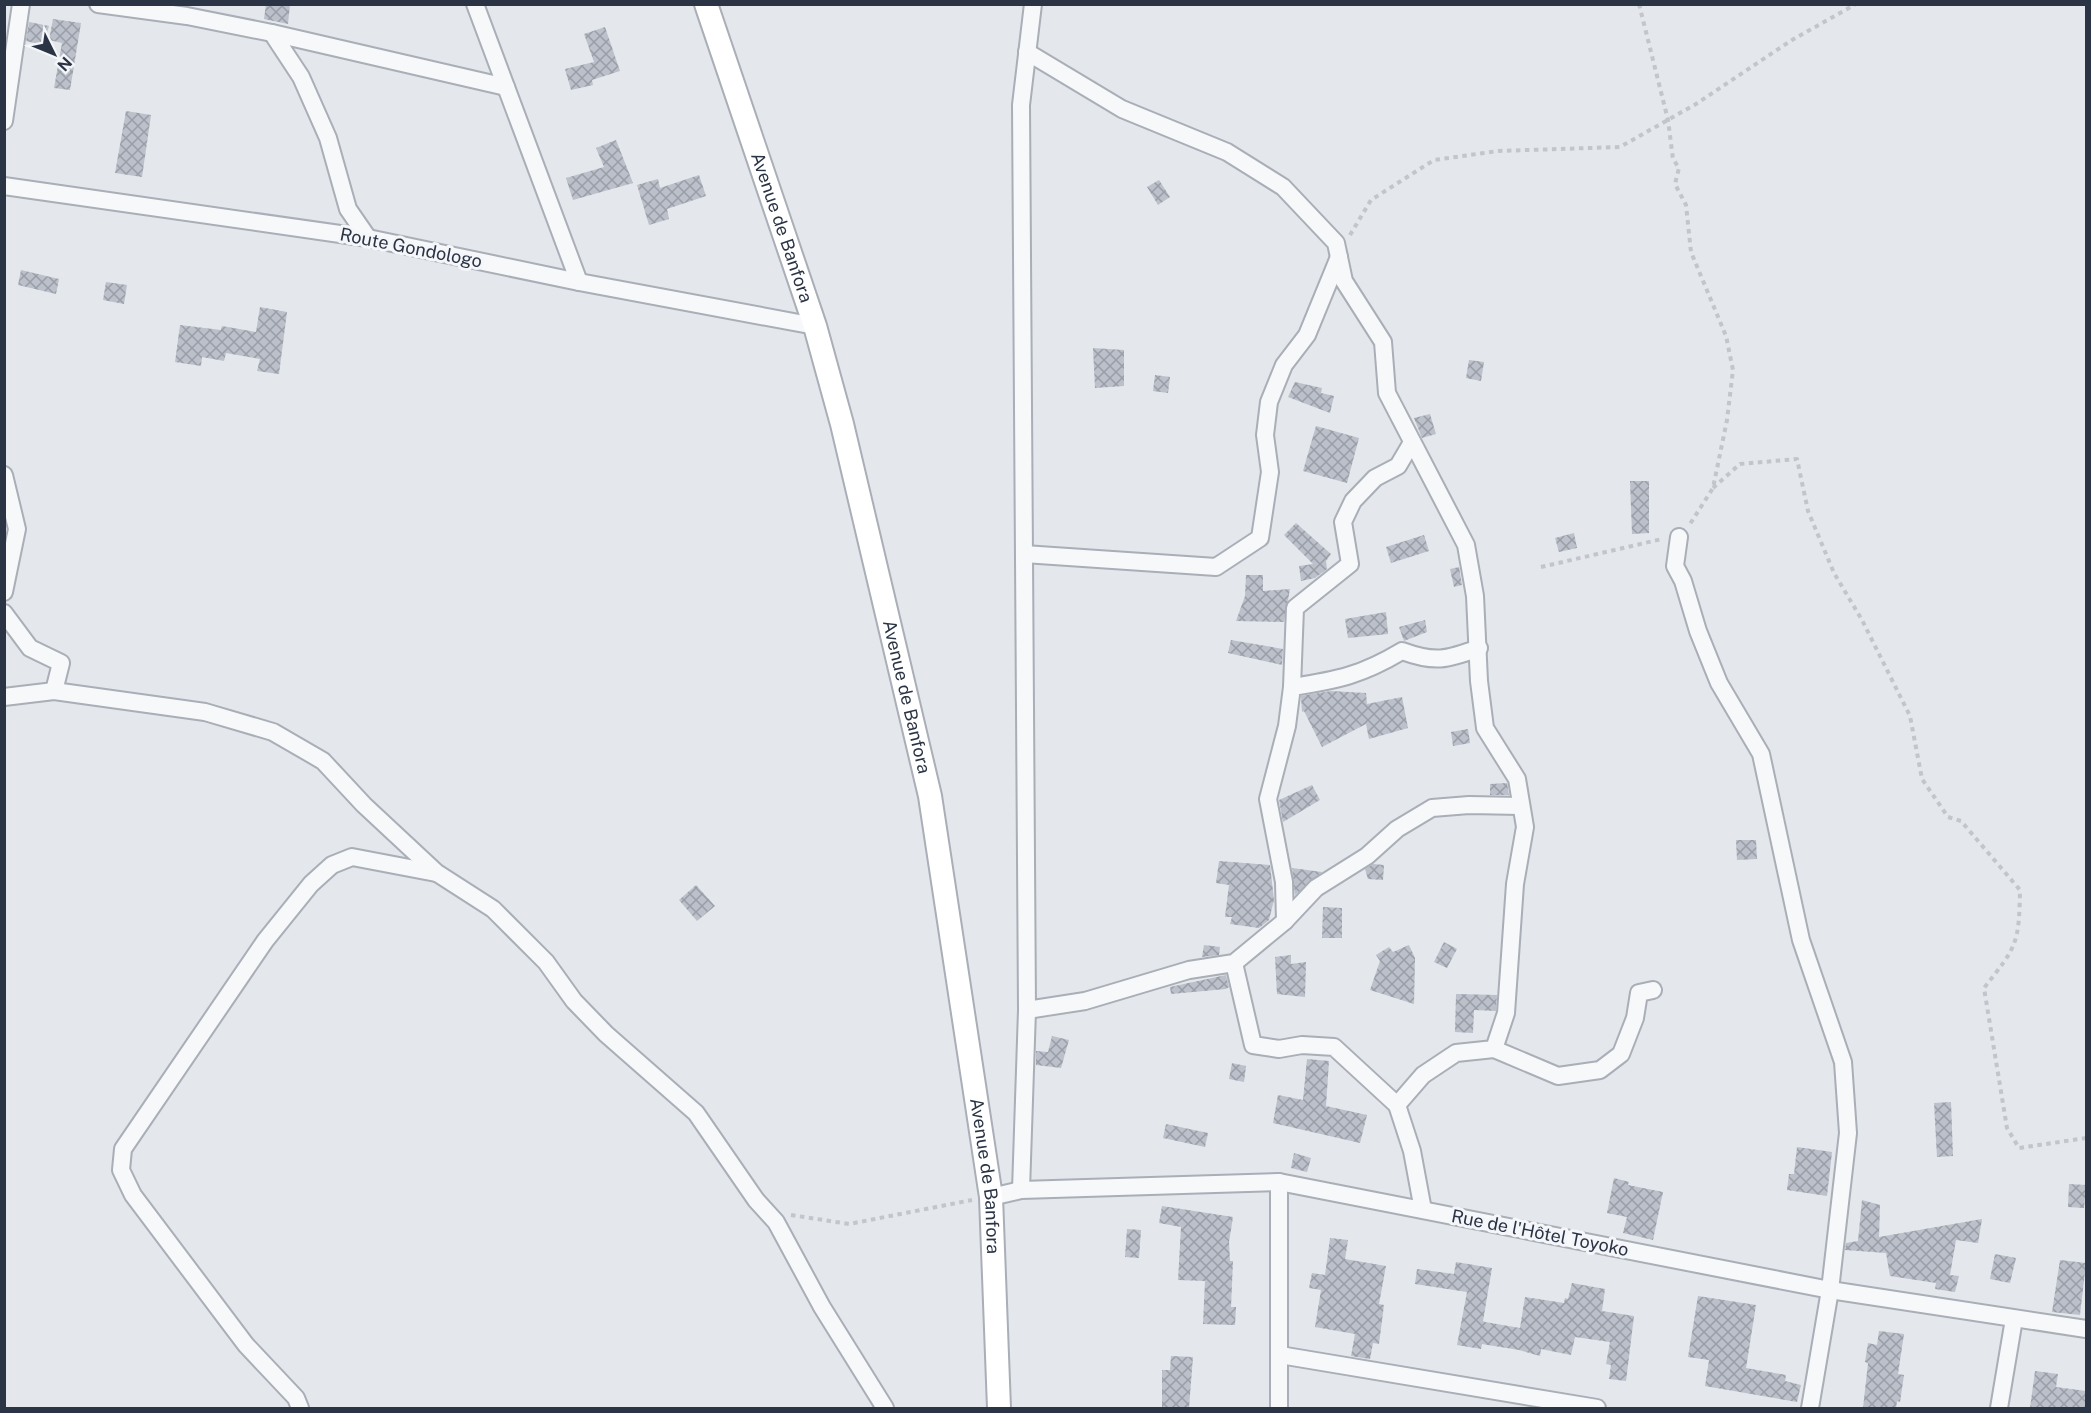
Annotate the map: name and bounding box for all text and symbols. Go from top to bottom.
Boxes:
north arrow [24,24,84,84]
text: N [53,53,76,75]
street label: Avenue de Banfora [747,150,817,305]
street label: Route Gondologo [338,223,484,272]
street label: Avenue de Banfora [879,618,935,776]
street label: Avenue de Banfora [966,1096,1004,1254]
street label: Rue de l'Hôtel Toyoko [1450,1205,1631,1260]

